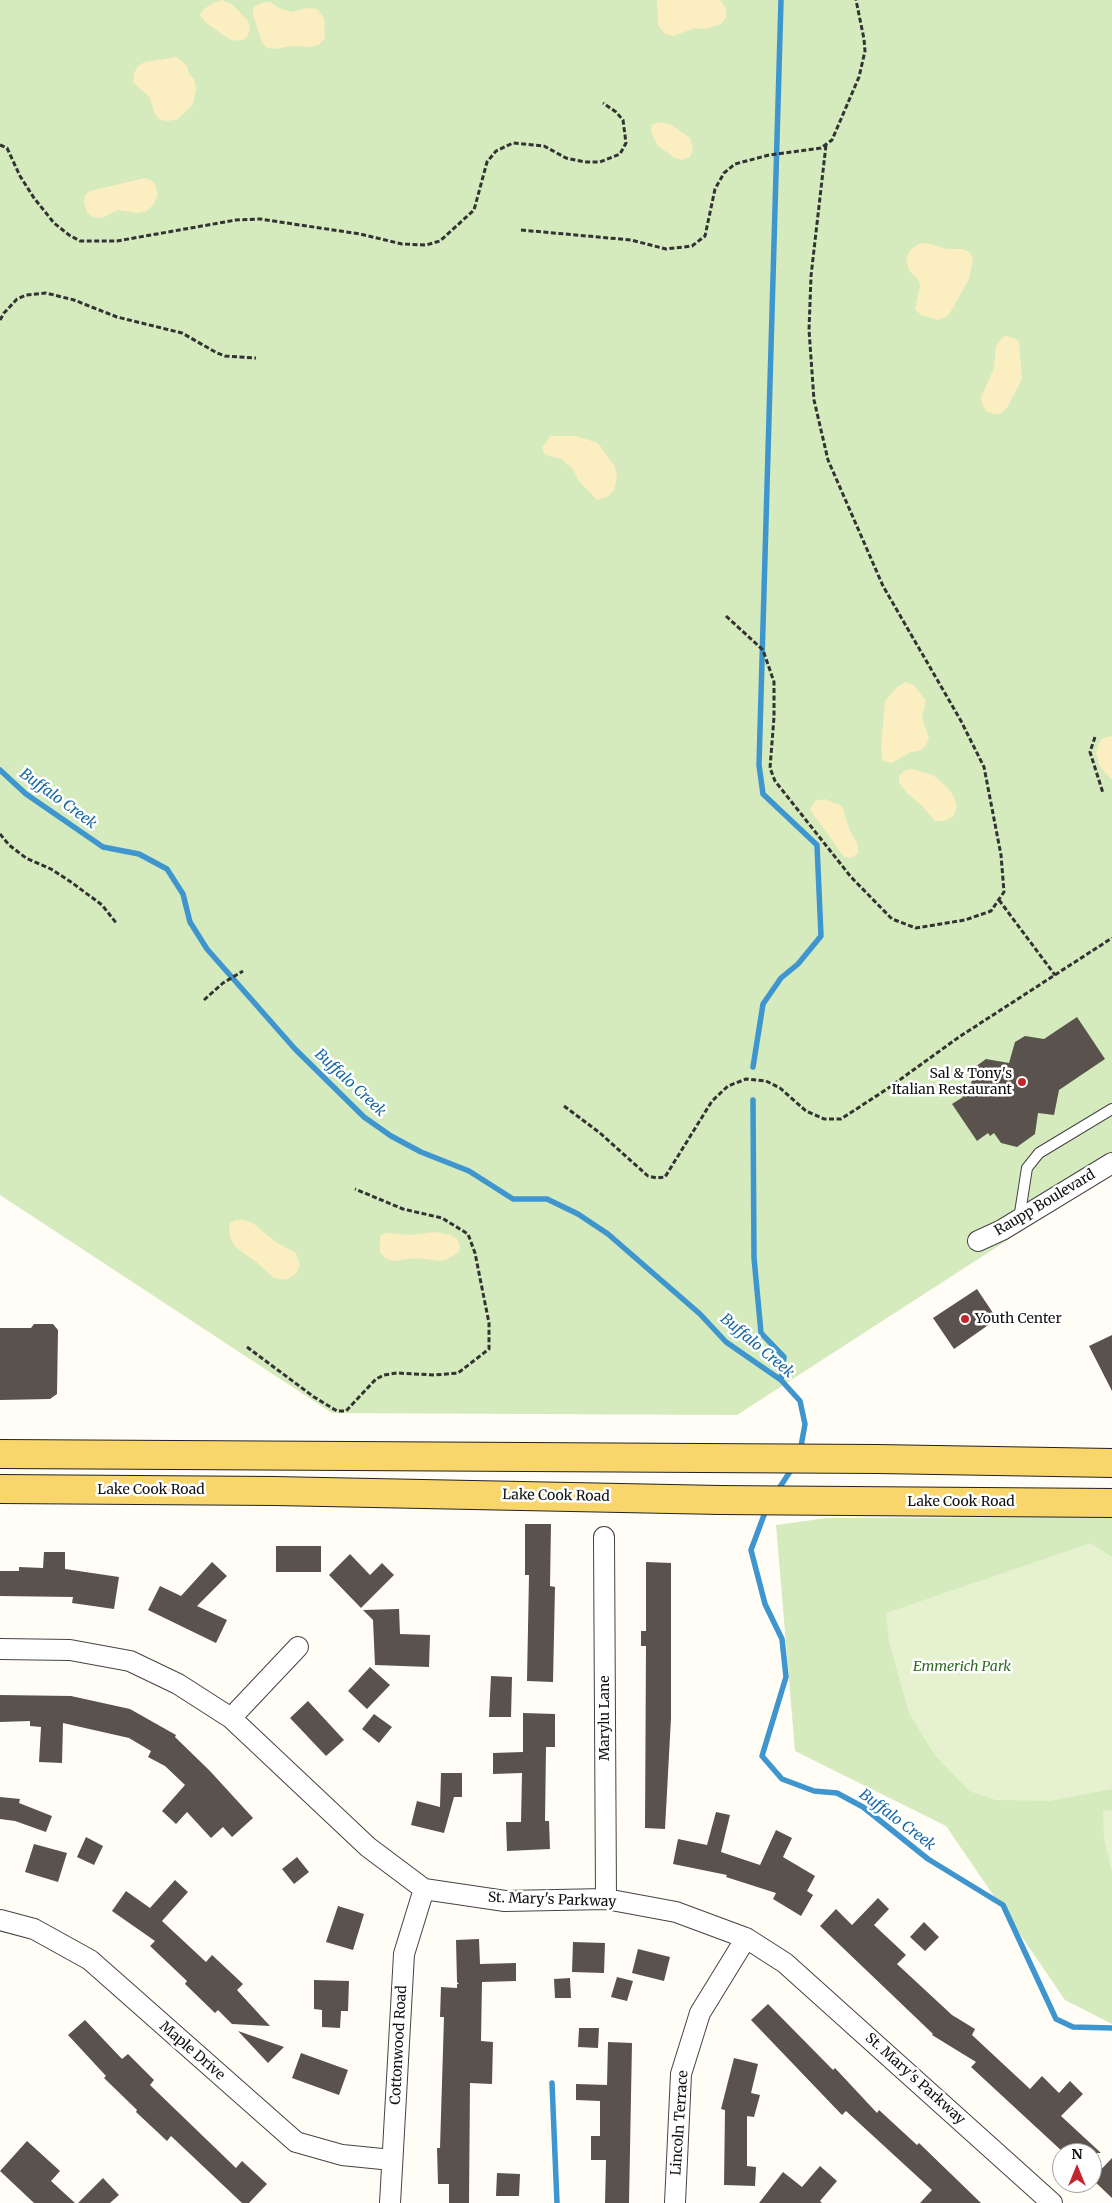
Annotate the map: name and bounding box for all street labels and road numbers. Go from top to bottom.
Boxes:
street label: Raupp Boulevard [992,1166,1098,1240]
street label: Lake Cook Road [97,1482,205,1498]
street label: Lake Cook Road [502,1487,610,1505]
street label: Lake Cook Road [907,1494,1015,1510]
street label: Marylu Lane [597,1675,613,1761]
street label: St. Mary's Parkway [487,1889,617,1911]
street label: Cottonwood Road [387,1985,411,2105]
street label: Maple Drive [156,2018,228,2084]
street label: St. Mary's Parkway [862,2030,968,2128]
street label: Lincoln Terrace [668,2070,692,2176]

